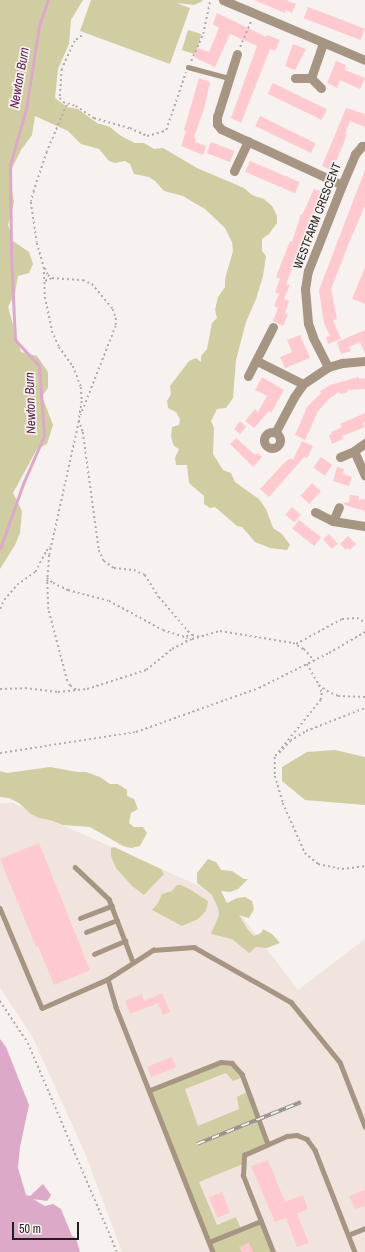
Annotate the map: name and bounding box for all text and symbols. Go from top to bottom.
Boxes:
water label: Newton Burn [7,46,33,110]
street label: WESTFARM CRESCENT [291,161,345,271]
water label: Newton Burn [22,372,40,434]
scale bar [14,1214,81,1240]
text: 50 m [19,1221,41,1237]

